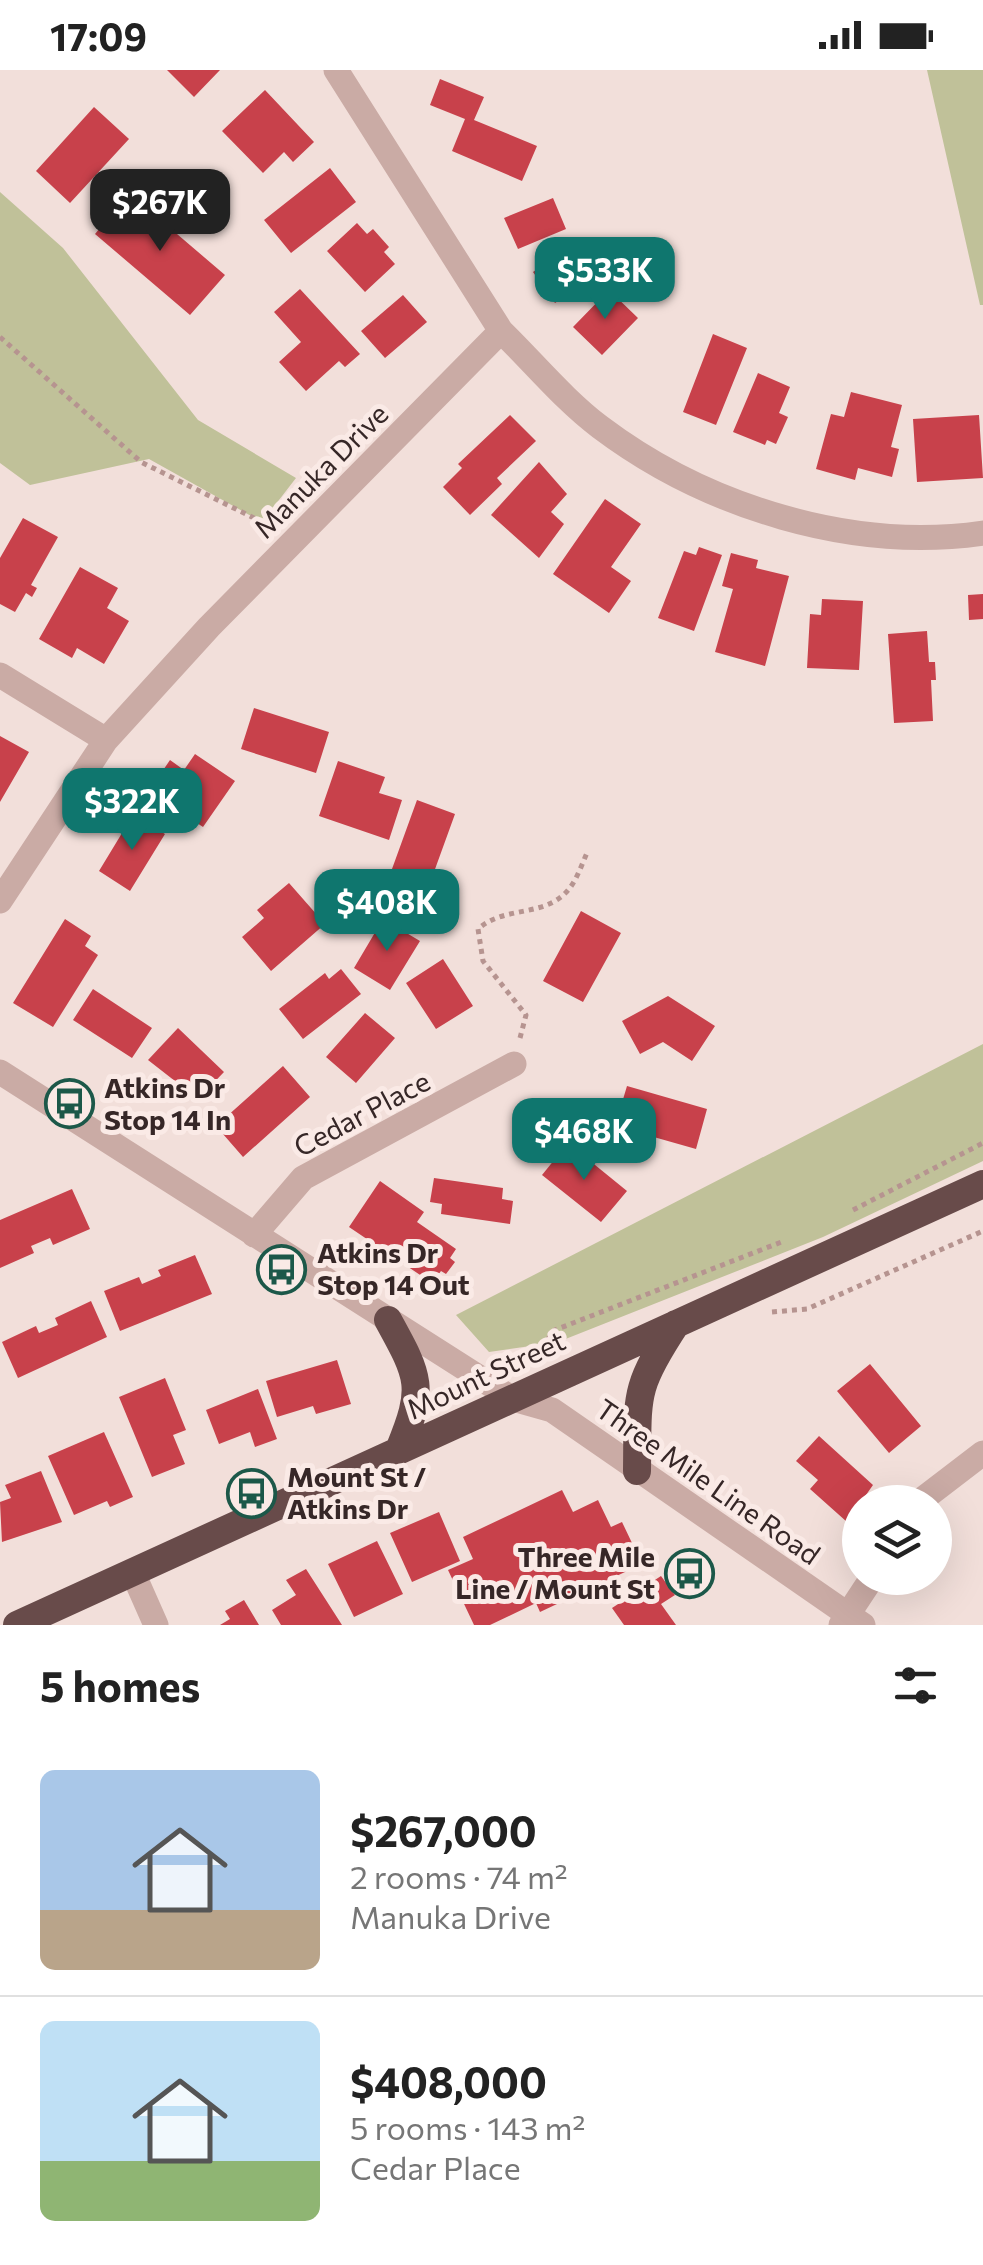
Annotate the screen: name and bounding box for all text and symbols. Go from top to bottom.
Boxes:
text: 17:09 [50,12,147,59]
pin: $267K [90,169,230,254]
text: $267K [112,181,208,221]
pin: $533K [535,237,675,322]
text: $533K [557,249,653,289]
street label: Manuka Drive [246,396,394,544]
pin: $322K [62,768,202,853]
text: $322K [84,780,180,820]
pin: $408K [317,869,457,954]
text: $408K [336,881,438,921]
street label: Cedar Place [288,1063,435,1163]
place label: Atkins Dr Stop 14 In [104,1070,231,1136]
bus stop icon: Atkins Dr Stop 14 In [43,1078,95,1130]
pin: $468K [514,1098,654,1183]
text: $468K [534,1110,634,1150]
place label: Atkins Dr Stop 14 Out [317,1235,470,1301]
bus stop icon: Atkins Dr Stop 14 Out [256,1243,308,1295]
street label: Mount Street [401,1323,570,1426]
street label: Three Mile Line Road [590,1391,827,1571]
place label: Mount St / Atkins Dr [287,1459,427,1525]
bus stop icon: Mount St / Atkins Dr [226,1467,278,1519]
map controls [842,1485,952,1595]
button: layers [842,1485,952,1595]
place label: Three Mile Line / Mount St [455,1539,655,1605]
bus stop icon: Three Mile Line / Mount St [664,1547,716,1599]
icon: filters [888,1658,943,1713]
text: 5 homes [40,1659,200,1711]
text: $267,000 [350,1804,537,1856]
icon: home [120,1810,240,1930]
text: 2 rooms · 74 m² [350,1856,568,1896]
text: Manuka Drive [350,1896,551,1936]
text: $408,000 [350,2055,547,2107]
icon: home [120,2061,240,2181]
text: 5 rooms · 143 m² [350,2107,585,2147]
text: Cedar Place [350,2147,521,2187]

